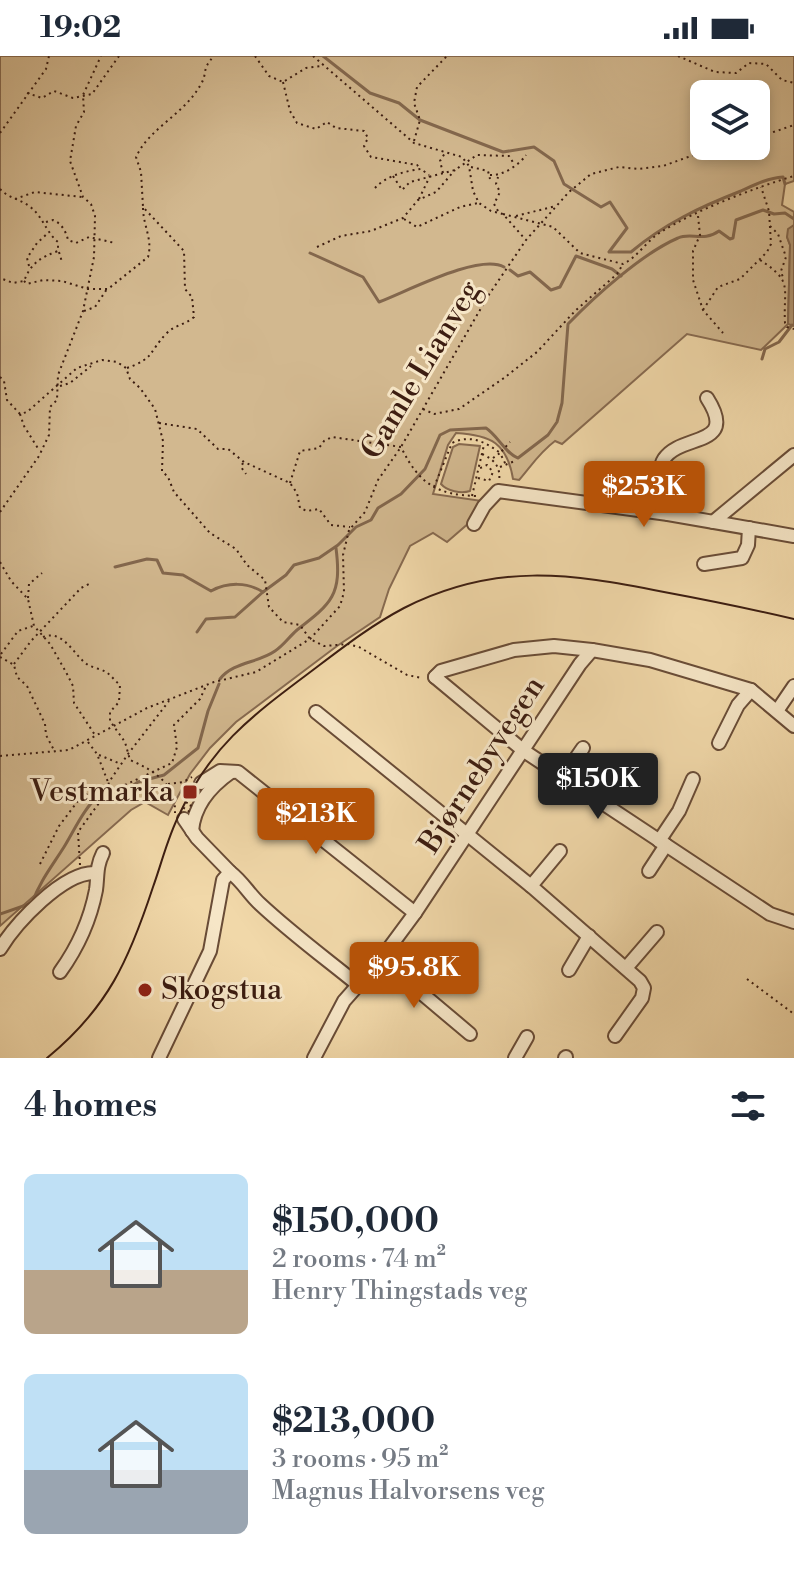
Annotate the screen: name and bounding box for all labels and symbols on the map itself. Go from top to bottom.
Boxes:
street label: Gamle Lianveg [353,273,489,466]
pin: $253K [588,461,700,529]
street label: Bjørnebyvegen [410,669,553,862]
pin: $150K [542,753,654,821]
place label: Vestmarka [29,773,175,811]
marker: Vestmarka [181,783,199,801]
pin: $213K [260,788,372,856]
pin: $95.8K [349,942,479,1010]
place label: Skogstua [161,971,283,1009]
marker: Skogstua [136,981,154,999]

